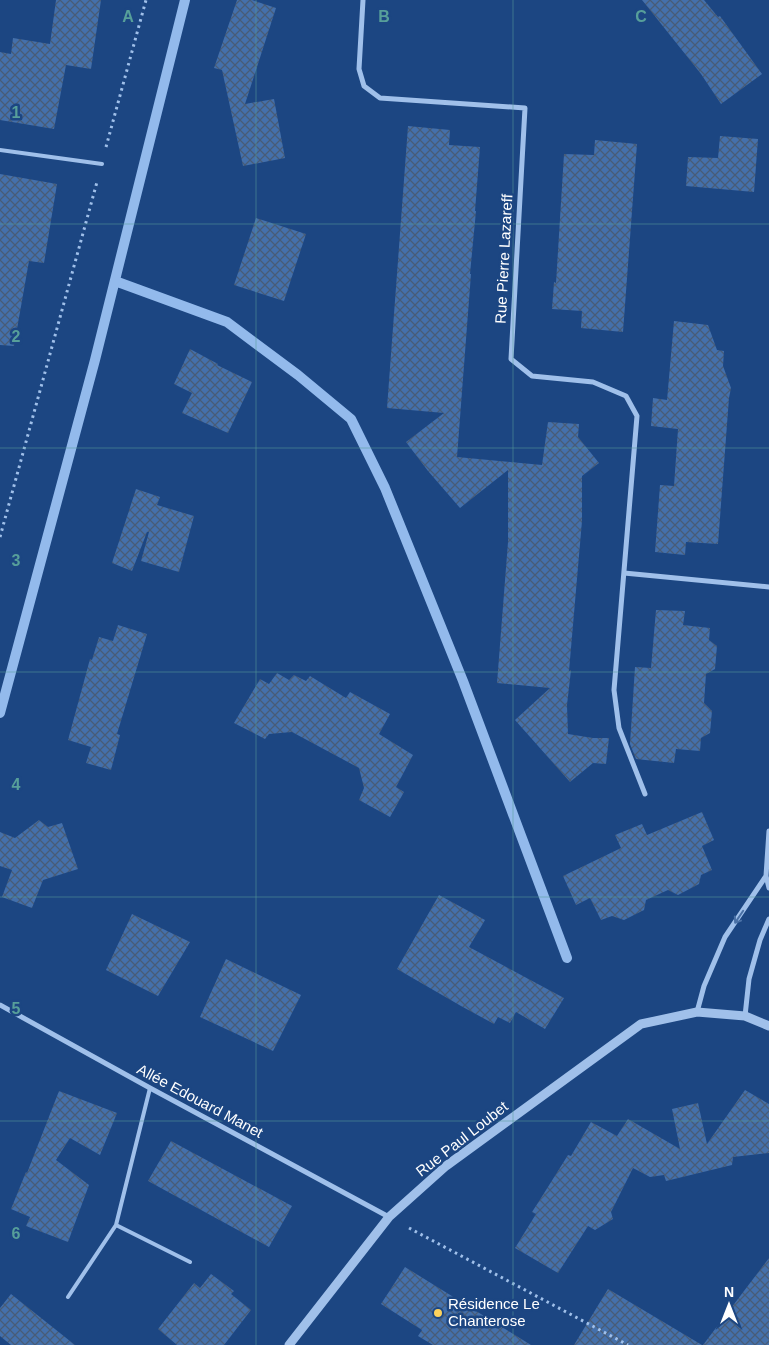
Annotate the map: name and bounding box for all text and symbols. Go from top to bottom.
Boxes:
text: A [122,8,134,25]
text: B [378,8,390,25]
text: C [635,8,647,25]
text: 1 [12,104,21,121]
street label: Rue Pierre Lazareff [492,193,515,324]
text: 2 [12,328,21,345]
text: 3 [12,552,21,569]
text: 4 [12,776,21,793]
one-way arrow [734,910,744,924]
text: 5 [12,1000,21,1017]
street label: Allée Edouard Manet [134,1060,267,1141]
street label: Rue Paul Loubet [412,1097,512,1180]
text: 6 [12,1225,21,1242]
north arrow [704,1280,754,1330]
text: N [724,1284,734,1300]
place label: Résidence Le Chanterose [448,1295,540,1329]
marker: Résidence Le Chanterose [432,1307,444,1319]

